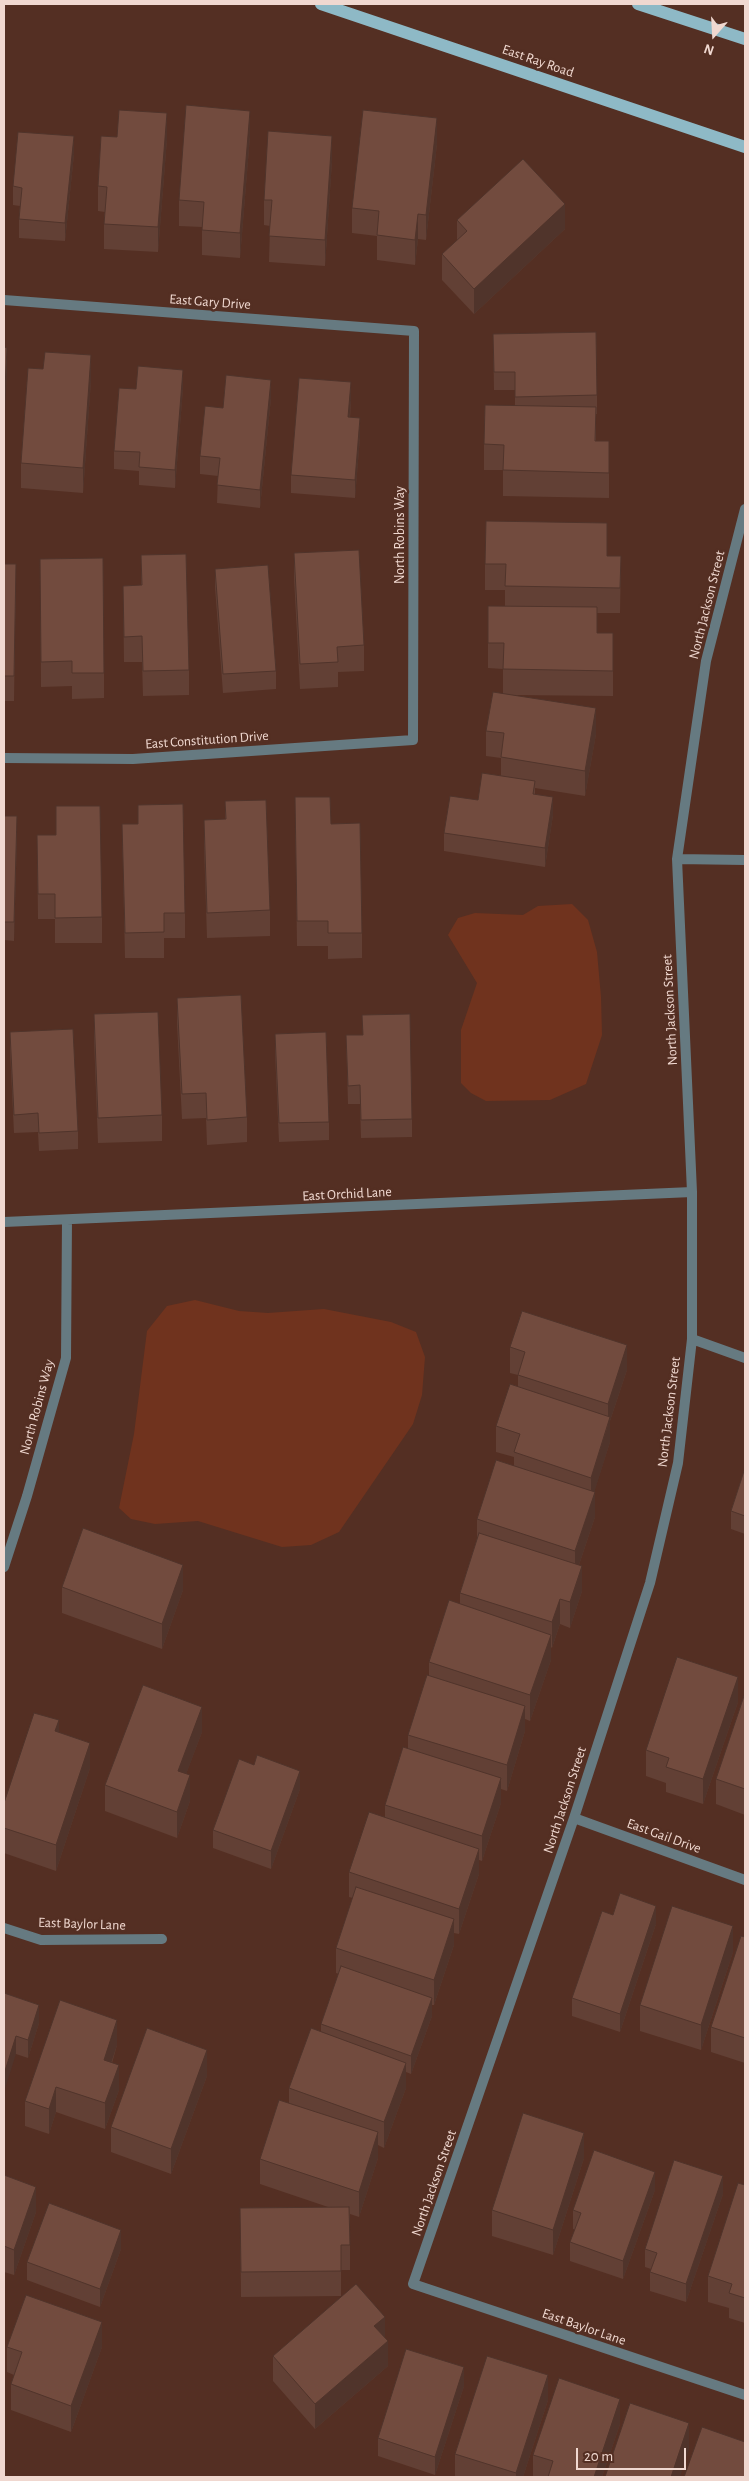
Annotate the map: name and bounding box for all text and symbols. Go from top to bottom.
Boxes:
north arrow [689,10,739,60]
street label: East Ray Road [500,41,576,81]
text: N [702,41,716,57]
street label: East Gary Drive [169,291,251,313]
street label: North Robins Way [392,486,408,584]
street label: North Jackson Street [685,549,729,661]
street label: East Constitution Drive [145,727,269,753]
street label: North Jackson Street [659,954,681,1066]
street label: East Orchid Lane [302,1183,392,1205]
street label: North Jackson Street [654,1356,684,1468]
street label: North Robins Way [16,1357,58,1457]
street label: North Jackson Street [540,1744,590,1856]
street label: East Gail Drive [625,1815,703,1857]
street label: East Baylor Lane [38,1914,126,1934]
street label: North Jackson Street [408,2128,460,2238]
street label: East Baylor Lane [540,2305,628,2349]
scale bar [579,2438,689,2470]
text: 20 m [584,2449,613,2464]

